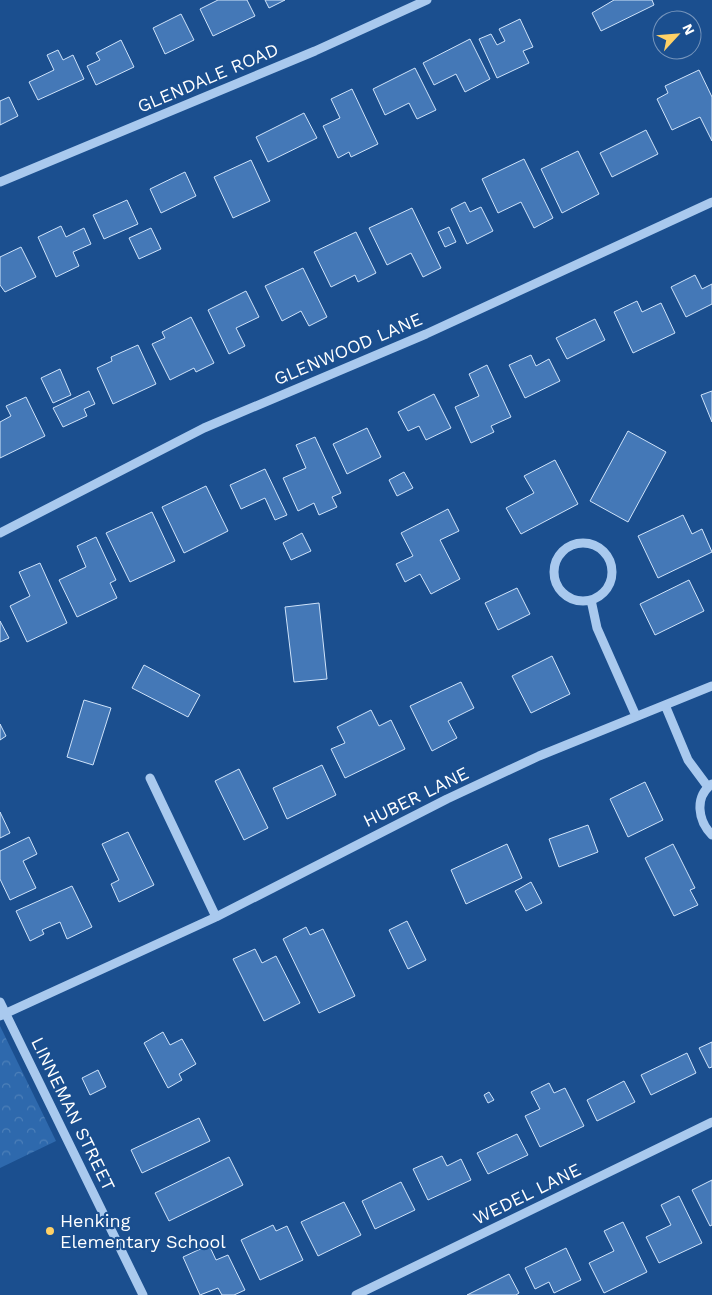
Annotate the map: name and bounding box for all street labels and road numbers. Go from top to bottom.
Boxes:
street label: GLENDALE ROAD [134,38,281,117]
street label: GLENWOOD LANE [271,308,425,389]
street label: HUBER LANE [360,762,472,831]
street label: LINNEMAN STREET [27,1034,120,1194]
street label: WEDEL LANE [470,1158,584,1229]

